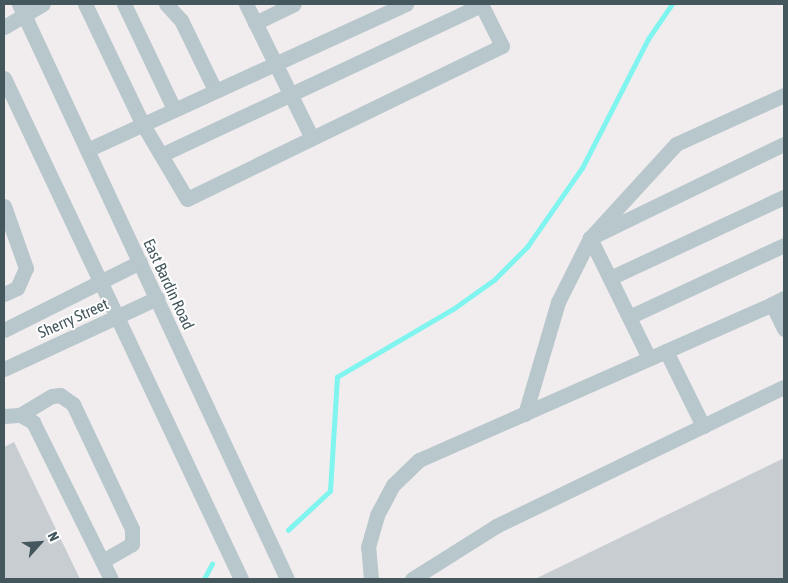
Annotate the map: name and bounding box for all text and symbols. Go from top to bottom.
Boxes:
street label: East Bardin Road [140,235,198,333]
street label: Sherry Street [35,294,111,342]
north arrow [15,518,65,568]
text: N [44,529,62,544]

